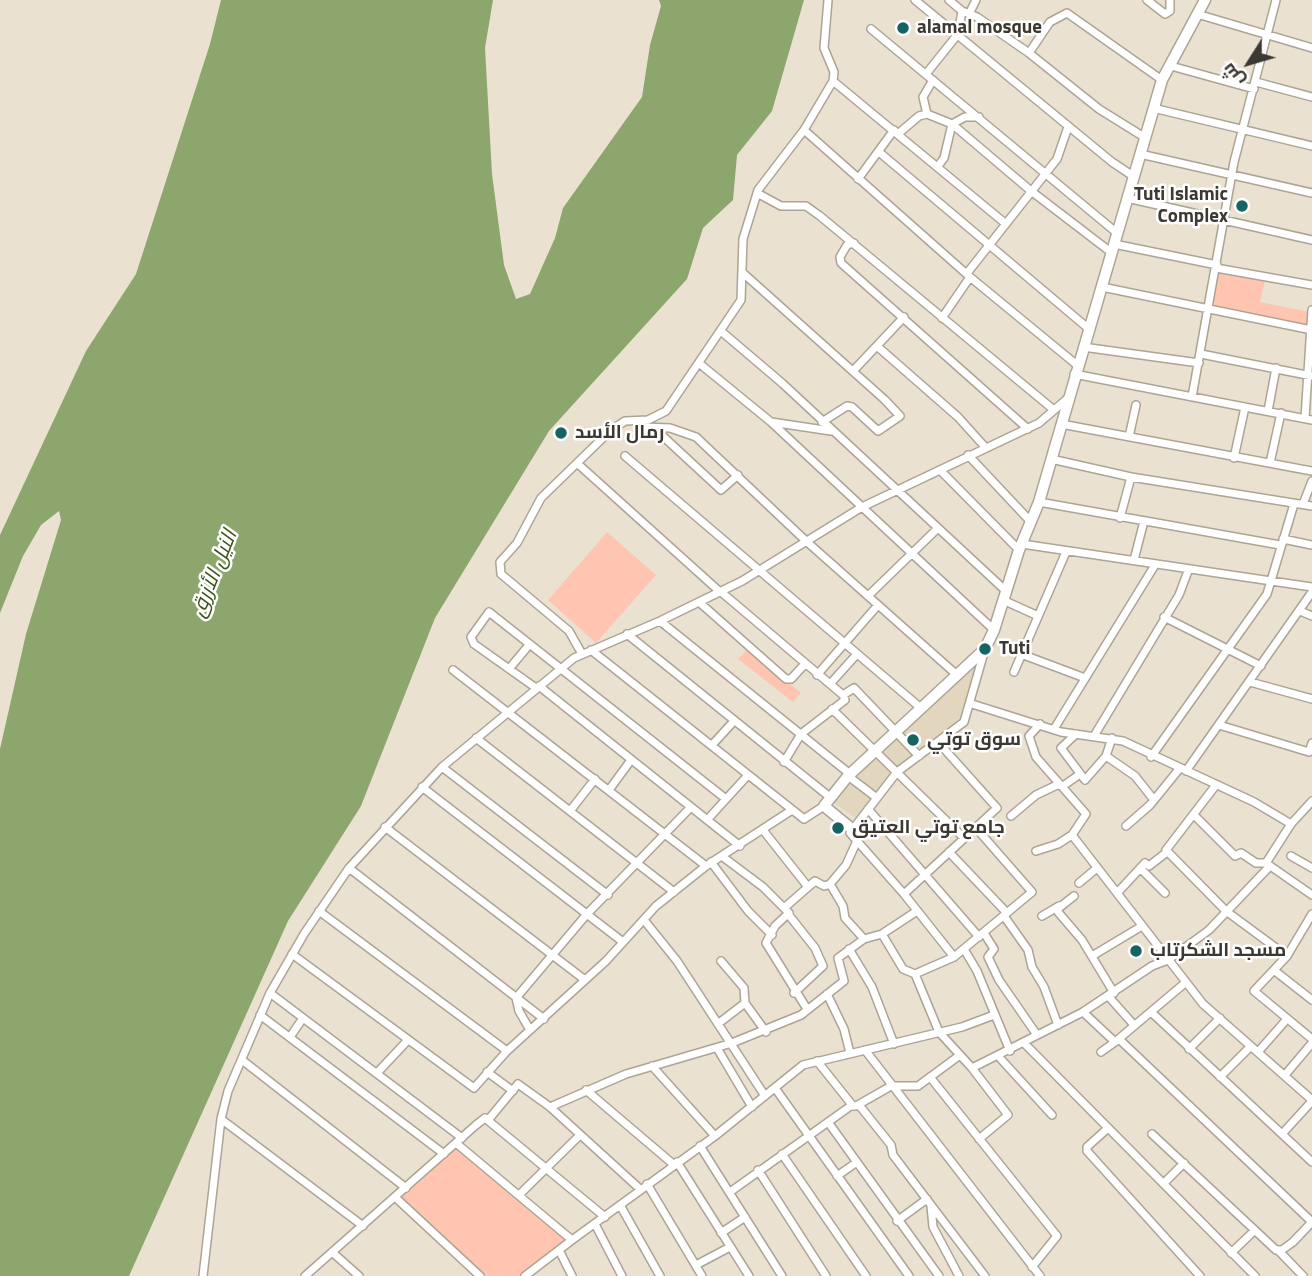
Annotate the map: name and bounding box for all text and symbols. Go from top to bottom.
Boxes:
place label: alamal mosque [917,17,1042,39]
marker: alamal mosque [895,20,911,36]
north arrow [1214,28,1284,98]
text: ش [1213,57,1251,94]
place label: Tuti Islamic Complex [1134,184,1228,228]
marker: Tuti Islamic Complex [1234,198,1250,214]
place label: رمال الأسد [575,422,664,444]
marker: رمال الأسد [553,425,569,441]
water label: النيل الأزرق [186,527,244,621]
place label: Tuti [999,638,1030,660]
marker: Tuti [977,641,993,657]
place label: سوق توتي [927,729,1021,751]
marker: سوق توتي [905,732,921,748]
place label: جامع توتي العتيق [852,817,1005,839]
marker: جامع توتي العتيق [830,820,846,836]
place label: مسجد الشكرتاب [1150,940,1286,962]
marker: مسجد الشكرتاب [1128,943,1144,959]

